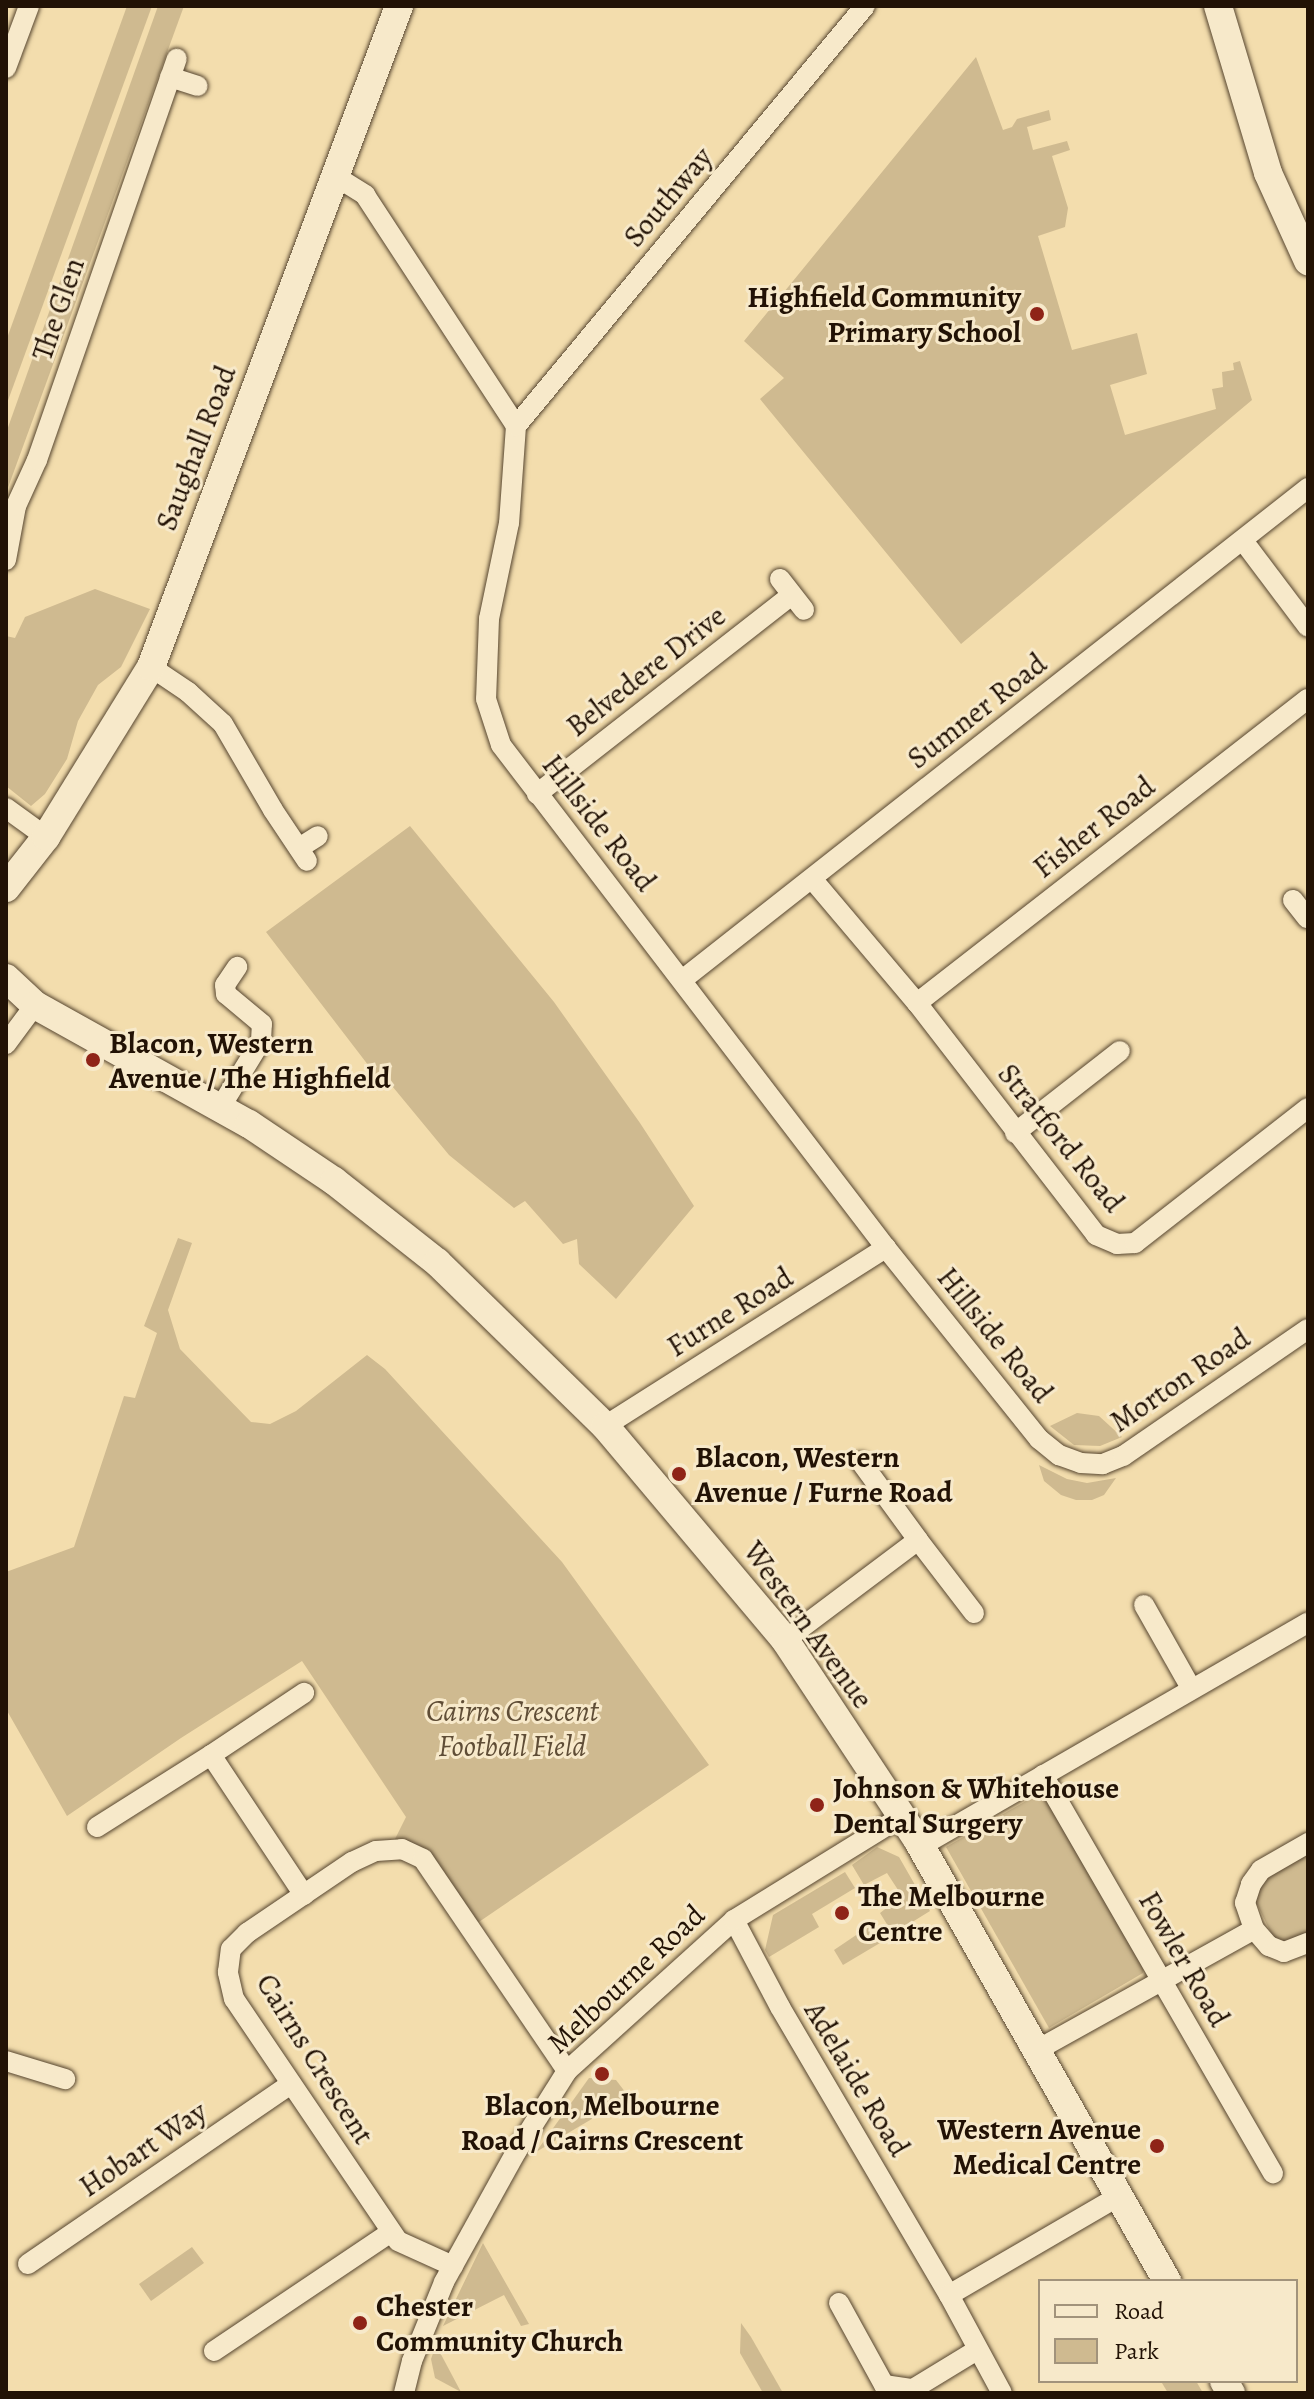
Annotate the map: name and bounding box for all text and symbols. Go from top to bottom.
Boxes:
street label: Southway [616,140,720,254]
street label: The Glen [24,253,92,365]
place label: Highfield Community Primary School [747,279,1021,350]
marker: Highfield Community Primary School [1028,305,1046,323]
street label: Saughall Road [148,361,244,535]
street label: Belvedere Drive [559,598,733,744]
street label: Sumner Road [900,645,1054,777]
street label: Hillside Road [534,747,664,899]
street label: Fisher Road [1026,768,1162,886]
place label: Blacon, Western Avenue / The Highfield [109,1025,391,1096]
marker: Blacon, Western Avenue / The Highfield [84,1051,102,1069]
street label: Stratford Road [990,1056,1132,1220]
street label: Furne Road [661,1259,799,1365]
street label: Hillside Road [929,1260,1061,1410]
street label: Morton Road [1103,1320,1257,1440]
place label: Blacon, Western Avenue / Furne Road [695,1439,953,1510]
marker: Blacon, Western Avenue / Furne Road [670,1465,688,1483]
street label: Western Avenue [735,1534,881,1716]
park label: Cairns Crescent Football Field [426,1693,598,1764]
place label: Johnson & Whitehouse Dental Surgery [833,1770,1119,1840]
marker: Johnson & Whitehouse Dental Surgery [808,1796,826,1814]
place label: The Melbourne Centre [858,1878,1045,1948]
street label: Fowler Road [1131,1885,1237,2033]
street label: Melbourne Road [540,1897,712,2061]
marker: The Melbourne Centre [833,1904,851,1922]
street label: Cairns Crescent [248,1967,382,2151]
street label: Adelaide Road [797,1995,917,2163]
marker: Blacon, Melbourne Road / Cairns Crescent [593,2065,611,2083]
place label: Blacon, Melbourne Road / Cairns Crescent [461,2087,743,2158]
street label: Hobart Way [72,2093,214,2205]
place label: Western Avenue Medical Centre [937,2111,1141,2182]
marker: Western Avenue Medical Centre [1148,2137,1166,2155]
legend [1038,2279,1298,2383]
place label: Chester Community Church [376,2288,623,2358]
text: Road [1114,2295,1164,2327]
marker: Chester Community Church [351,2314,369,2332]
text: Park [1114,2335,1159,2367]

